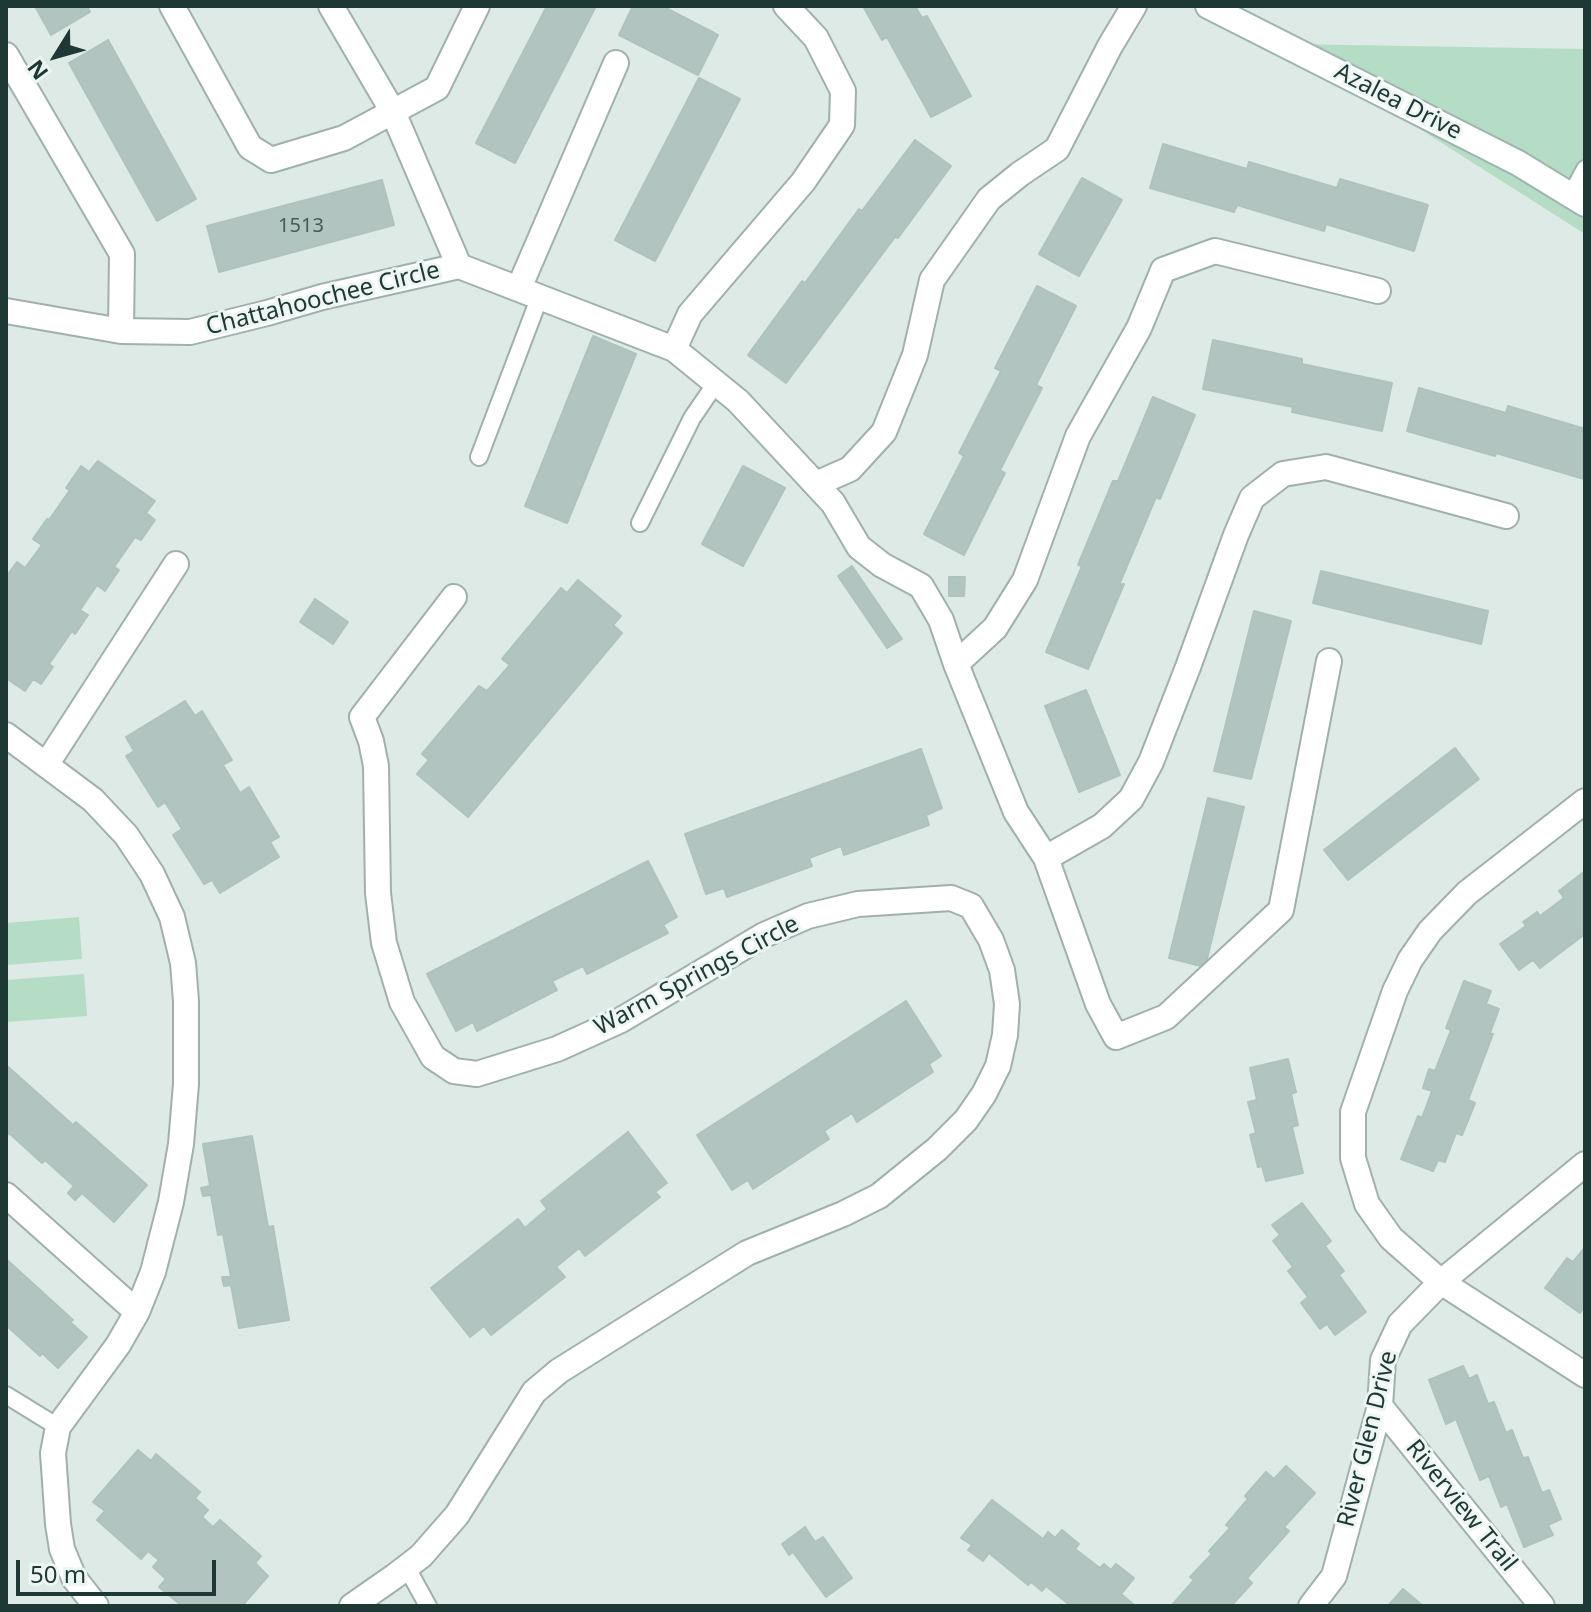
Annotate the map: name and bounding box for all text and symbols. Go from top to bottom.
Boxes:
north arrow [16,16,96,96]
text: N [19,54,54,87]
street label: Azalea Drive [1330,58,1466,146]
house number: 1513 [278,214,324,238]
street label: Chattahoochee Circle [203,256,443,342]
street label: Warm Springs Circle [590,910,804,1042]
street label: River Glen Drive [1332,1348,1404,1530]
street label: Riverview Trail [1399,1434,1523,1578]
scale bar [20,1544,220,1594]
text: 50 m [30,1557,86,1590]

